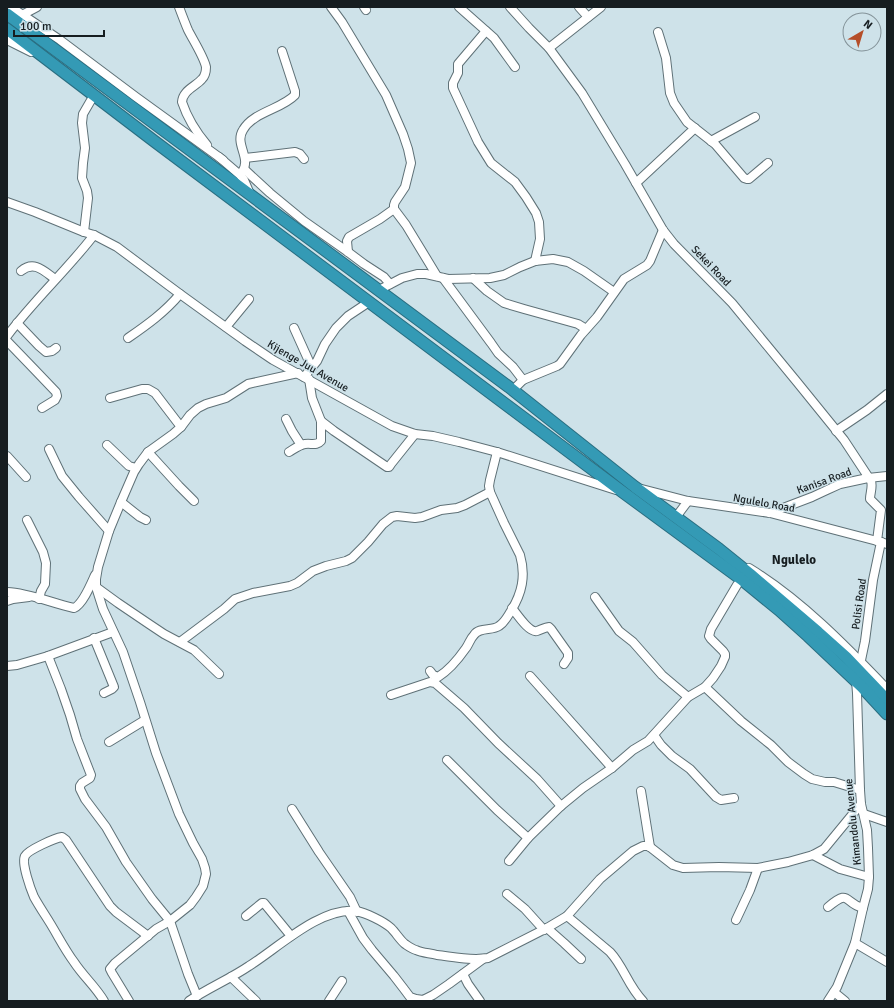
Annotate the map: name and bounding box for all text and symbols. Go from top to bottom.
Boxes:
scale bar [14,12,104,38]
north arrow [842,12,882,52]
text: N [861,17,875,32]
text: 100 m [20,19,52,34]
street label: Sekei Road [688,243,734,289]
street label: Kijenge Juu Avenue [265,337,351,395]
street label: Kanisa Road [795,465,853,497]
street label: Ngulelo Road [732,491,796,515]
district label: Ngulelo [772,552,816,568]
street label: Polisi Road [849,577,869,630]
street label: Kimandolu Avenue [842,778,864,866]

